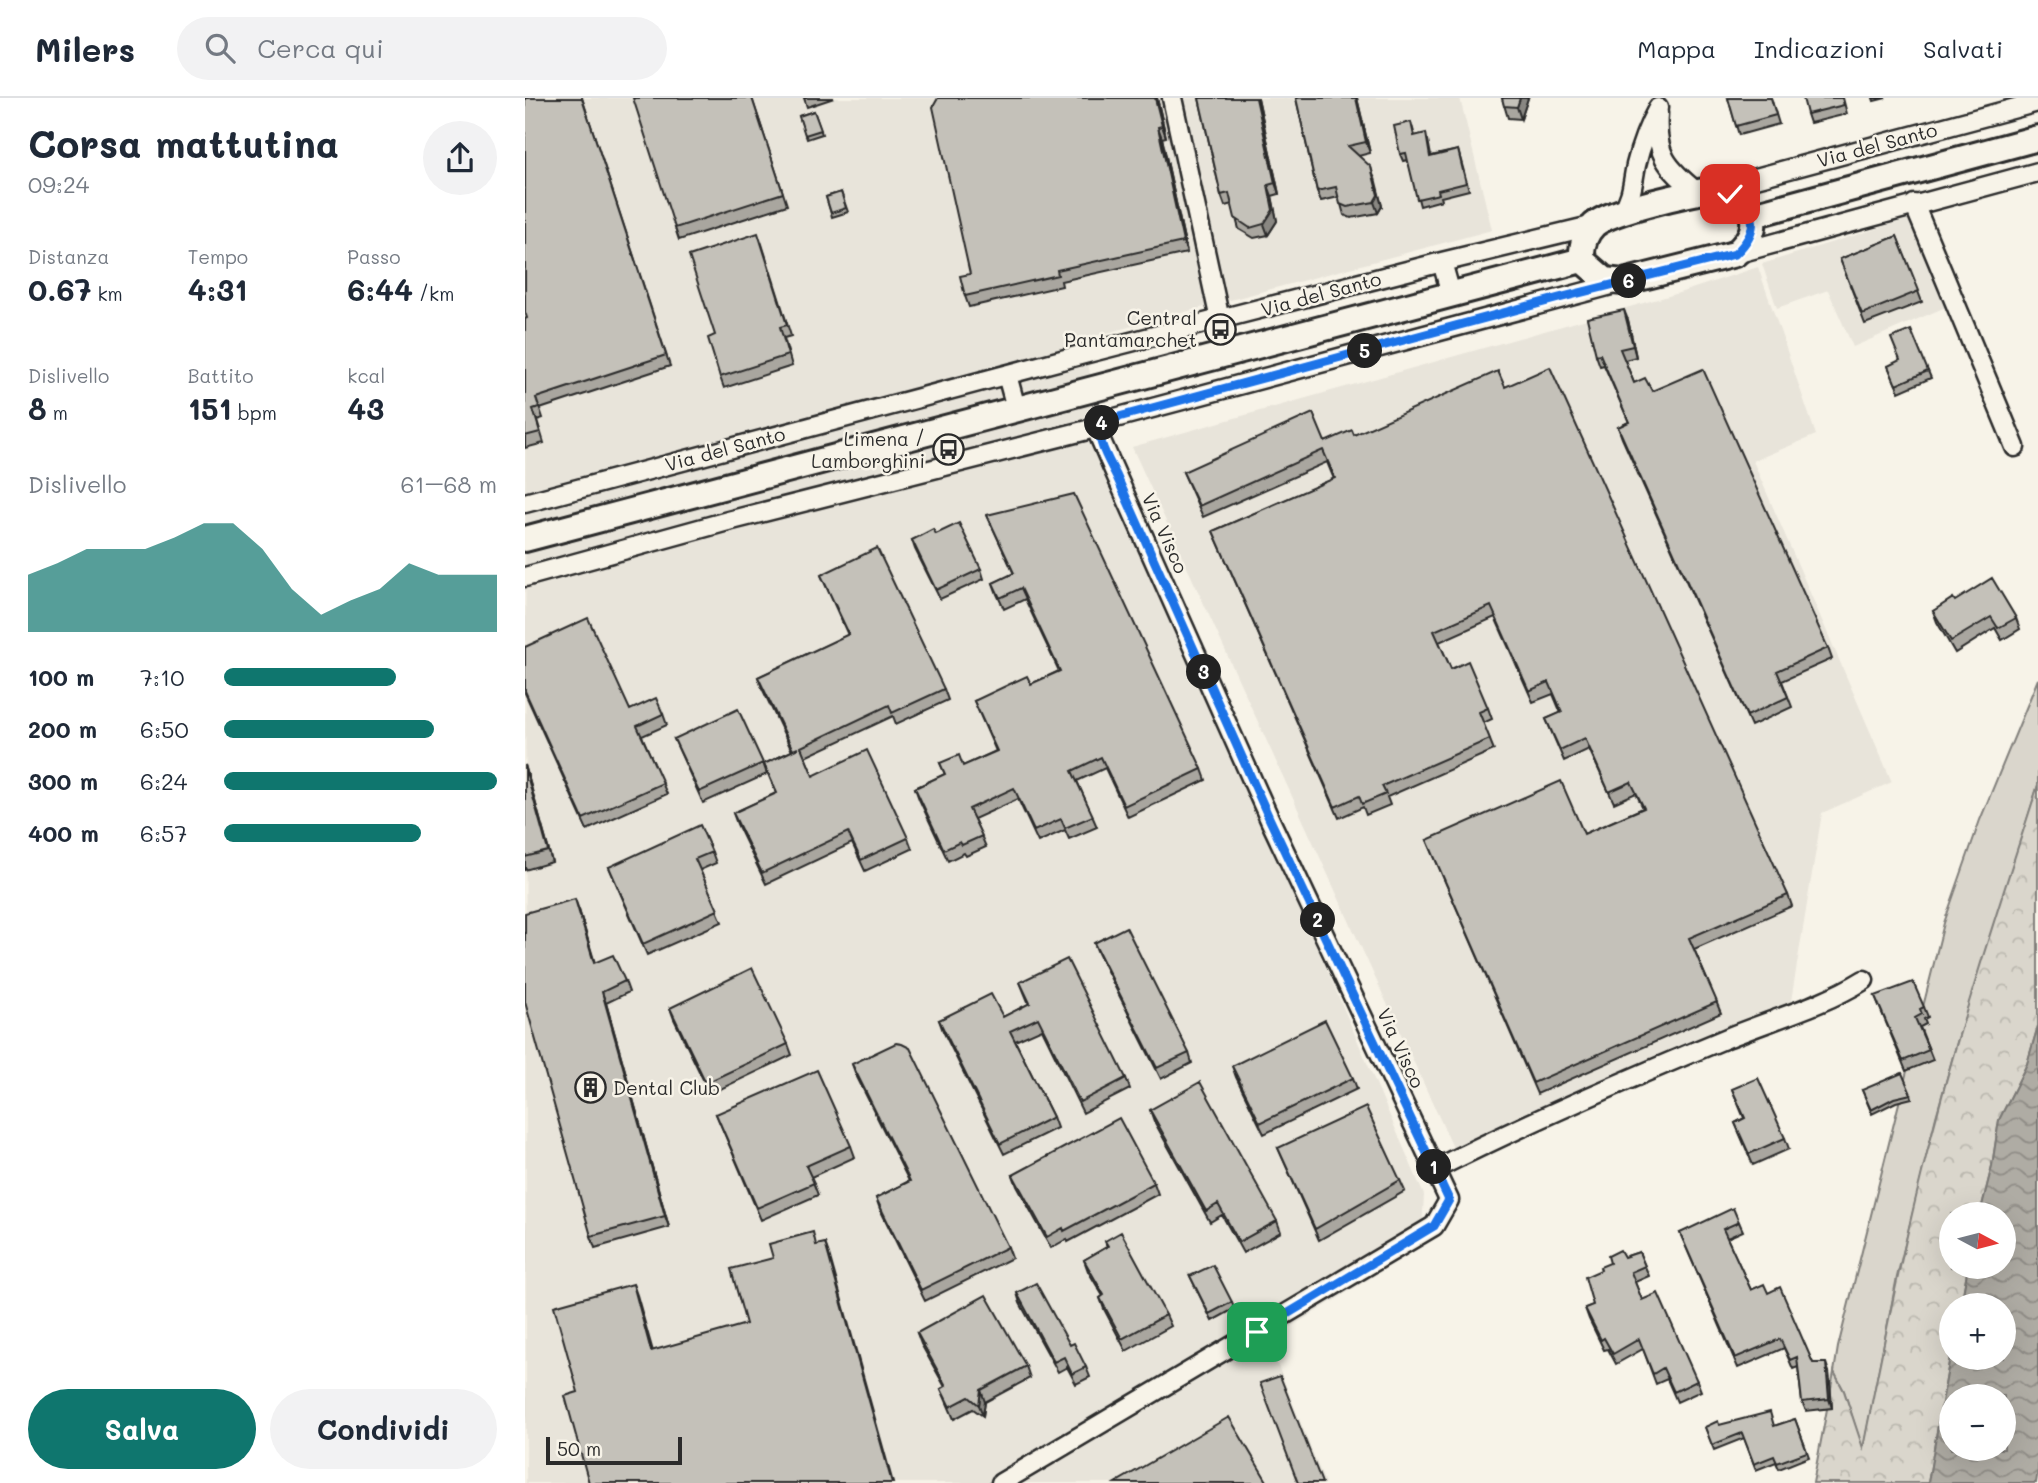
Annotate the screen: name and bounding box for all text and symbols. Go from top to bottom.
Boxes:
search box [177,17,667,80]
text: Milers [35,27,135,70]
icon: search [201,29,239,67]
text: Cerca qui [257,31,384,65]
text: Mappa [1637,33,1716,64]
text: Indicazioni [1754,33,1885,64]
text: Salvati [1923,33,2003,64]
street label: Via del Santo [1814,116,1940,173]
text: Corsa mattutina [28,118,339,168]
button: share [423,121,497,195]
pin [1700,164,1760,224]
text: 09:24 [28,169,89,199]
icon: check [1711,175,1749,213]
text: Distanza [28,244,109,269]
text: Tempo [188,244,248,269]
text: Passo [347,244,401,269]
pin: 6 [1611,264,1647,298]
street label: Via del Santo [1258,265,1384,322]
text: 6 [1623,268,1634,293]
text: 0.67 [28,269,91,309]
text: 4:31 [188,269,247,309]
text: 6:44 [347,269,413,309]
text: km [91,281,123,306]
text: /km [413,281,454,306]
place label: Central Pantamarchet [1064,305,1197,352]
bus stop icon: Central Pantamarchet [1203,312,1237,346]
pin: 5 [1347,334,1383,368]
text: 5 [1359,338,1370,363]
text: Dislivello [28,363,109,388]
text: Battito [188,363,253,388]
text: kcal [347,363,385,388]
text: 8 [28,388,47,428]
text: 151 [188,388,232,428]
text: 43 [347,388,384,428]
text: m [47,400,68,425]
text: bpm [232,400,277,425]
pin: 4 [1085,406,1119,440]
text: 4 [1095,410,1108,435]
street label: Via del Santo [662,420,788,477]
place label: Limena / Lamborghini [811,426,925,473]
bus stop icon: Limena / Lamborghini [931,433,965,467]
text: Dislivello [28,469,126,499]
text: 61–68 m [400,469,497,499]
street label: Via Visco [1137,489,1194,577]
pin: 3 [1187,654,1221,690]
text: 3 [1198,659,1209,684]
text: 100 m [28,662,94,692]
text: 7:10 [140,662,184,692]
text: 200 m [28,714,97,744]
text: 6:50 [140,714,189,744]
text: 300 m [28,766,98,796]
text: 6:24 [140,766,187,796]
text: 400 m [28,818,99,848]
text: 6:57 [140,818,187,848]
pin: 2 [1301,902,1335,938]
text: 2 [1312,907,1323,932]
street label: Via Visco [1372,1004,1431,1092]
building icon: Dental Club [573,1071,607,1105]
place label: Dental Club [613,1075,720,1100]
pin: 1 [1417,1150,1451,1184]
text: 1 [1429,1154,1438,1179]
north arrow [1939,1202,2016,1279]
map controls [1939,1202,2016,1461]
button: + [1939,1293,2016,1370]
pin [1227,1302,1287,1362]
icon: arrive [1238,1313,1276,1351]
button: − [1939,1384,2016,1461]
button: Salva [28,1389,256,1469]
button: Condividi [270,1389,497,1469]
scale bar [546,1434,683,1466]
text: 50 m [557,1436,601,1461]

